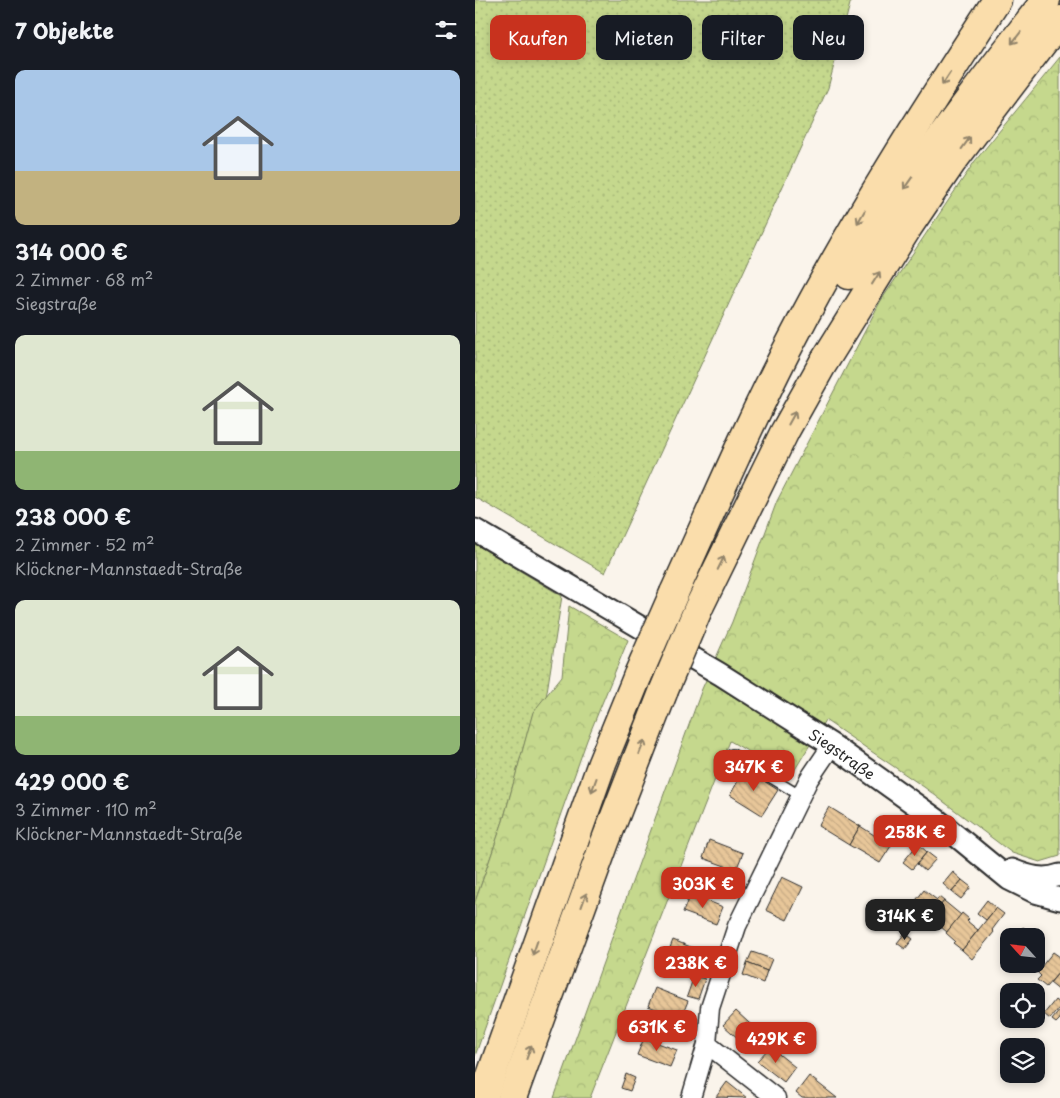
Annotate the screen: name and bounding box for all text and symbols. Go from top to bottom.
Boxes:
text: 7 Objekte [15,14,114,46]
chip: Kaufen [490,15,586,60]
chip: Mieten [596,15,692,60]
chip: Filter [702,15,783,60]
chip: Neu [793,15,864,60]
icon: filters [432,16,460,44]
one-way arrow [1010,31,1021,44]
one-way arrow [941,71,951,85]
icon: home [193,103,283,193]
one-way arrow [961,137,972,150]
one-way arrow [903,175,913,189]
one-way arrow [856,209,866,223]
text: 314 000 € [15,235,128,267]
text: 2 Zimmer · 68 m² [15,267,153,291]
one-way arrow [871,272,881,286]
text: Siegstraße [15,291,97,315]
icon: home [193,368,283,458]
one-way arrow [788,411,798,425]
text: 238 000 € [15,500,131,532]
text: 2 Zimmer · 52 m² [15,532,155,556]
text: Klöckner-Mannstaedt-Straße [15,556,242,580]
one-way arrow [716,556,726,571]
icon: home [193,633,283,723]
street label: Siegstraße [805,722,881,784]
one-way arrow [638,740,647,755]
pin: 347K € [713,750,795,792]
text: 347K € [725,754,783,778]
text: 429 000 € [15,765,129,797]
one-way arrow [589,777,598,792]
text: 3 Zimmer · 110 m² [15,797,157,821]
pin: 258K € [874,814,956,857]
text: 258K € [885,819,945,843]
text: Klöckner-Mannstaedt-Straße [15,821,242,845]
pin: 303K € [662,866,744,909]
text: 303K € [672,871,734,895]
one-way arrow [580,892,589,908]
pin: 314K € [864,898,946,941]
text: 314K € [876,903,934,927]
north arrow [1000,928,1045,972]
map controls [1000,928,1045,1083]
one-way arrow [530,940,540,956]
pin: 238K € [655,946,737,988]
text: 238K € [665,950,727,974]
button: locate [1000,983,1045,1028]
pin: 631K € [616,1010,698,1052]
text: 631K € [628,1014,686,1038]
pin: 429K € [735,1022,817,1064]
text: 429K € [746,1026,806,1050]
button: layers [1000,1038,1045,1083]
one-way arrow [525,1045,534,1060]

